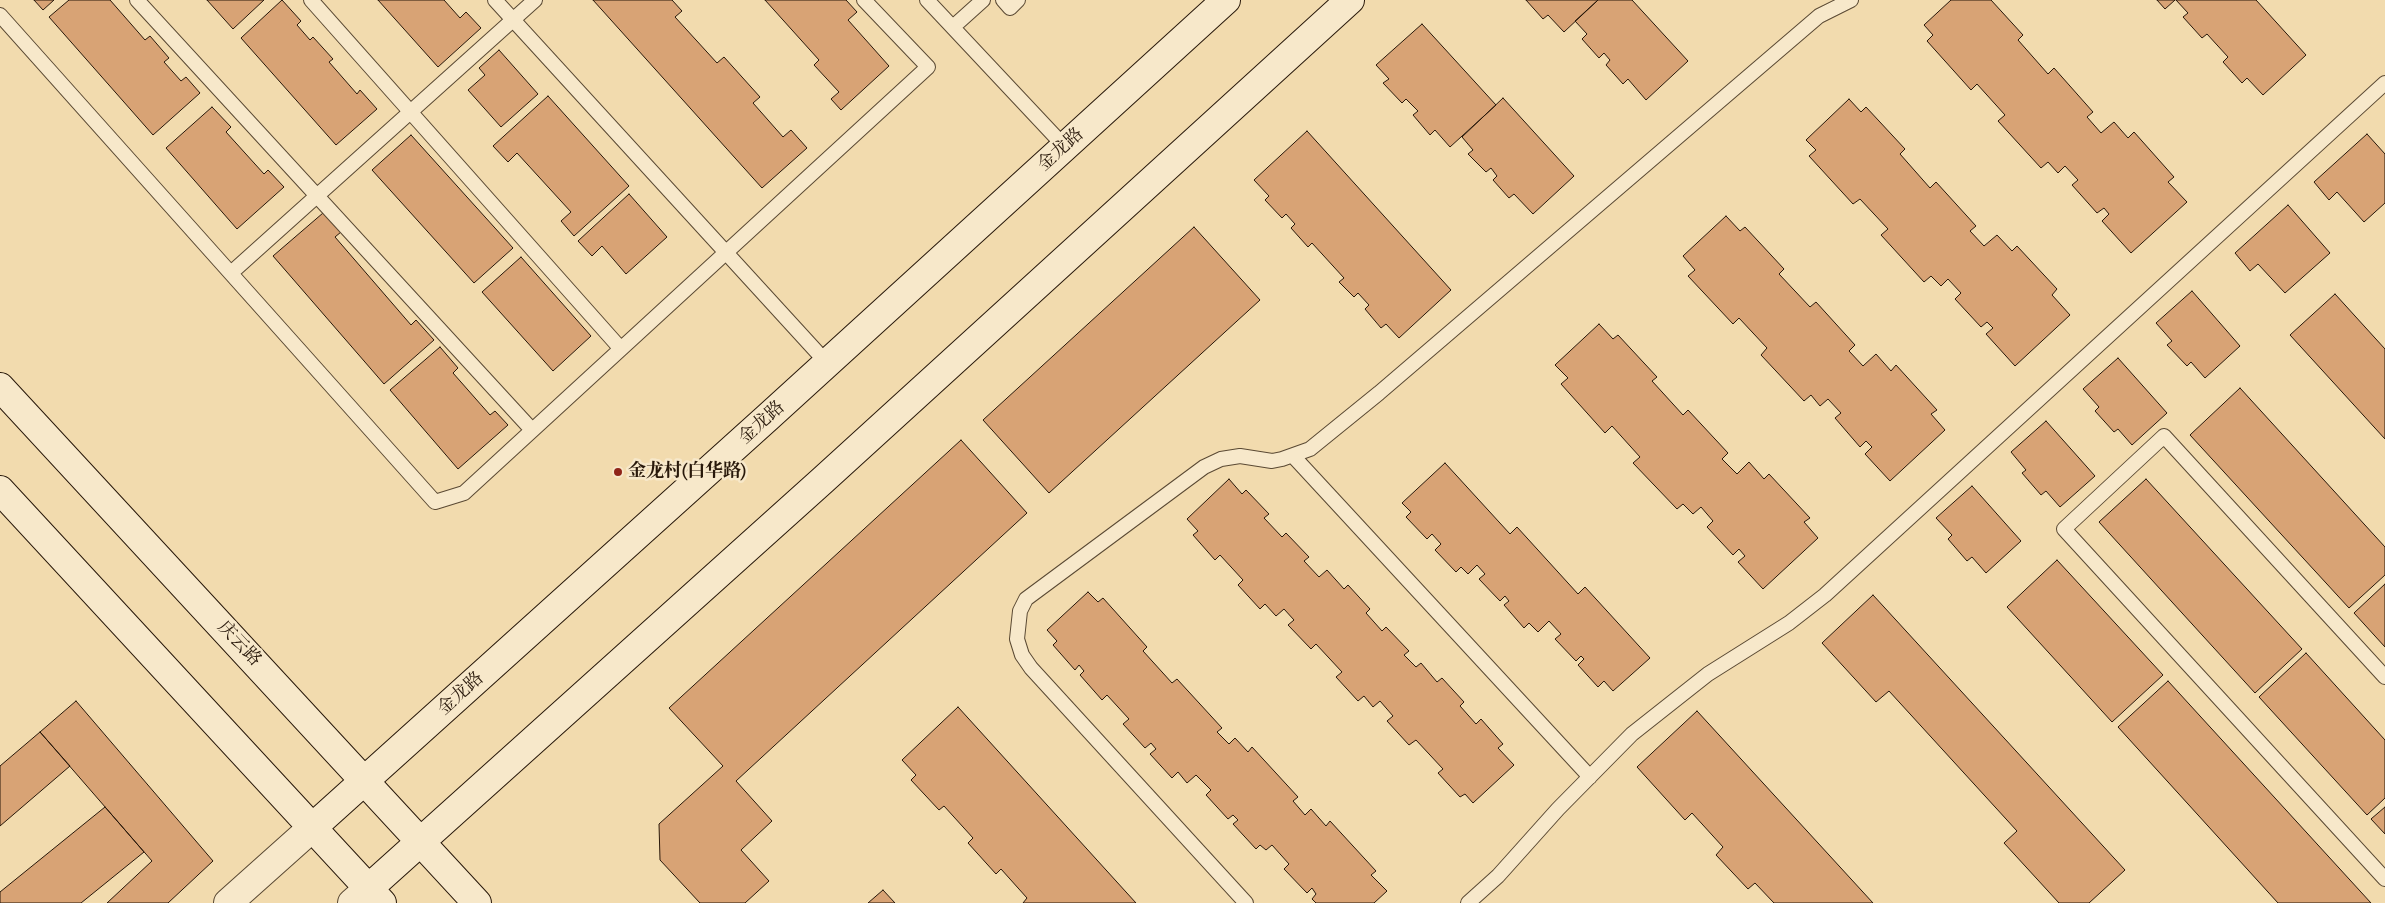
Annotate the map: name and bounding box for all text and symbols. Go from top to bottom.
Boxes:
street label: 金龙路 [1034,124,1088,176]
street label: 金龙路 [735,397,789,449]
place label: 金龙村(白华路) [628,461,746,483]
marker: 金龙村(白华路) [612,466,624,478]
street label: 庆云路 [213,617,265,671]
street label: 金龙路 [434,668,488,720]

